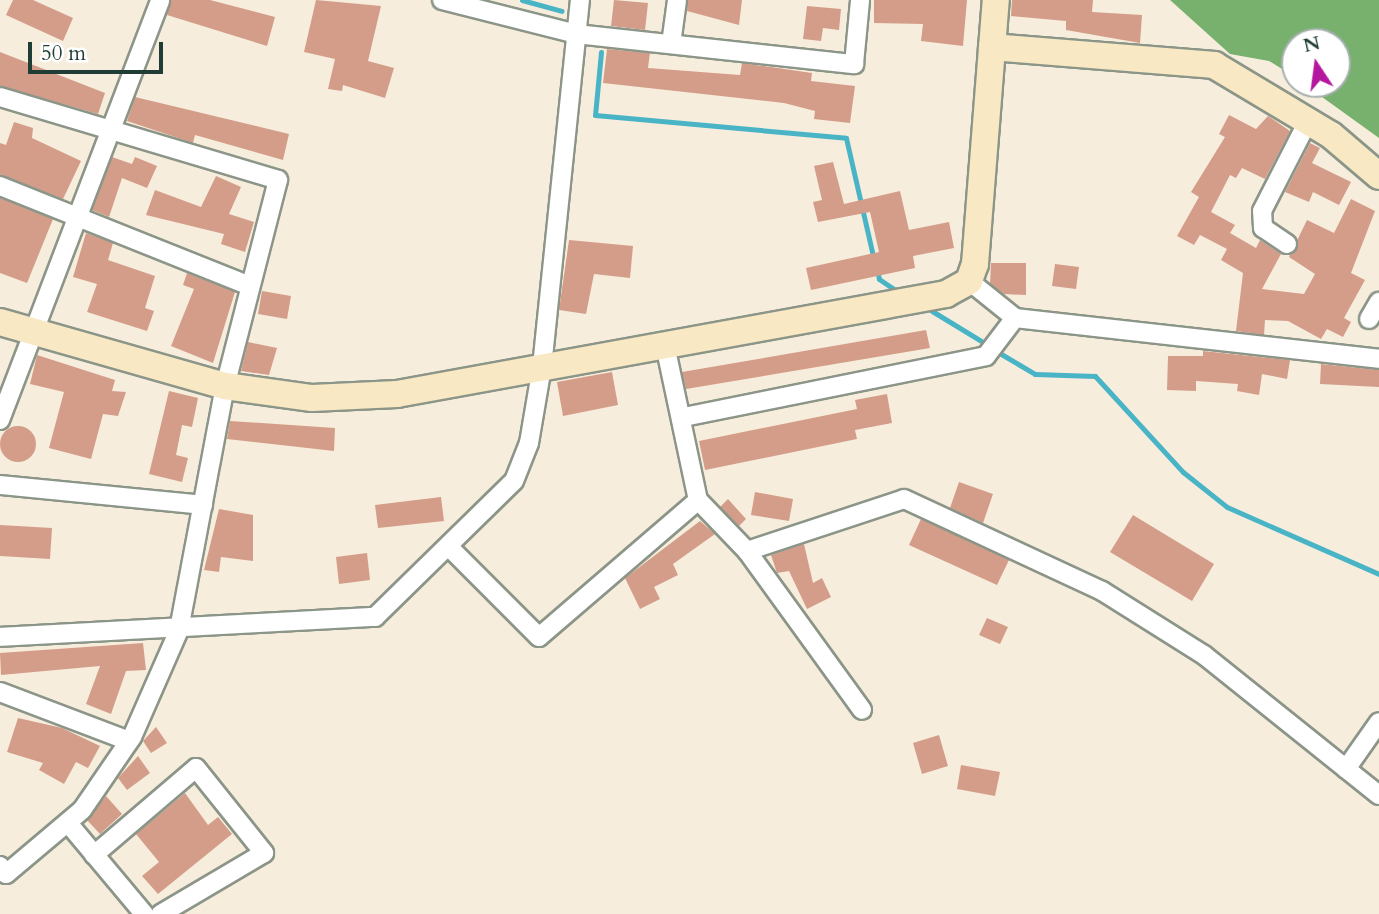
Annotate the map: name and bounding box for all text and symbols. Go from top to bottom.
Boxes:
scale bar [32,28,166,72]
north arrow [1281,28,1351,98]
text: N [1301,30,1323,59]
text: 50 m [41,39,86,68]

